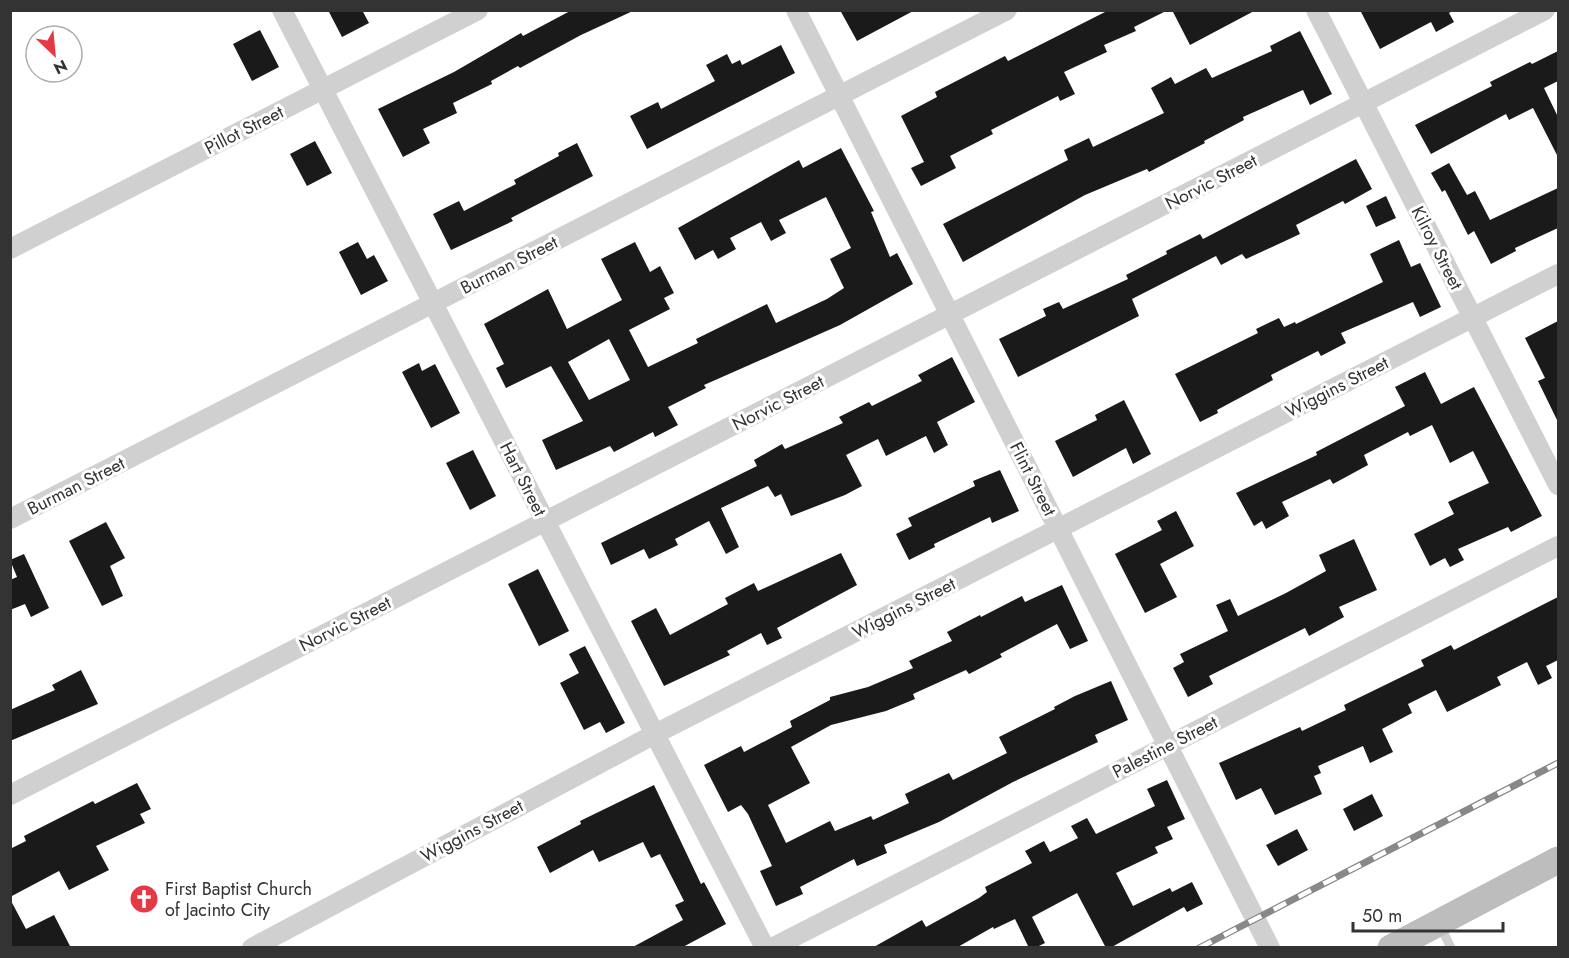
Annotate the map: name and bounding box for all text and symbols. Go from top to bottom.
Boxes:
north arrow [24,24,84,84]
text: N [50,54,71,80]
street label: Pillot Street [200,99,289,161]
street label: Norvic Street [1161,147,1262,216]
street label: Kilroy Street [1405,202,1469,295]
street label: Burman Street [456,229,563,301]
street label: Wiggins Street [1281,350,1394,424]
street label: Norvic Street [728,368,829,437]
street label: Hart Street [493,437,553,521]
street label: Flint Street [1003,437,1063,521]
street label: Burman Street [23,450,130,522]
street label: Wiggins Street [848,571,961,645]
street label: Norvic Street [295,589,396,658]
street label: Palestine Street [1108,709,1223,785]
street label: Wiggins Street [416,793,528,869]
place label: First Baptist Church of Jacinto City [165,876,312,923]
church icon: First Baptist Church of Jacinto City [128,883,160,915]
scale bar [1353,895,1503,933]
text: 50 m [1362,903,1402,929]

